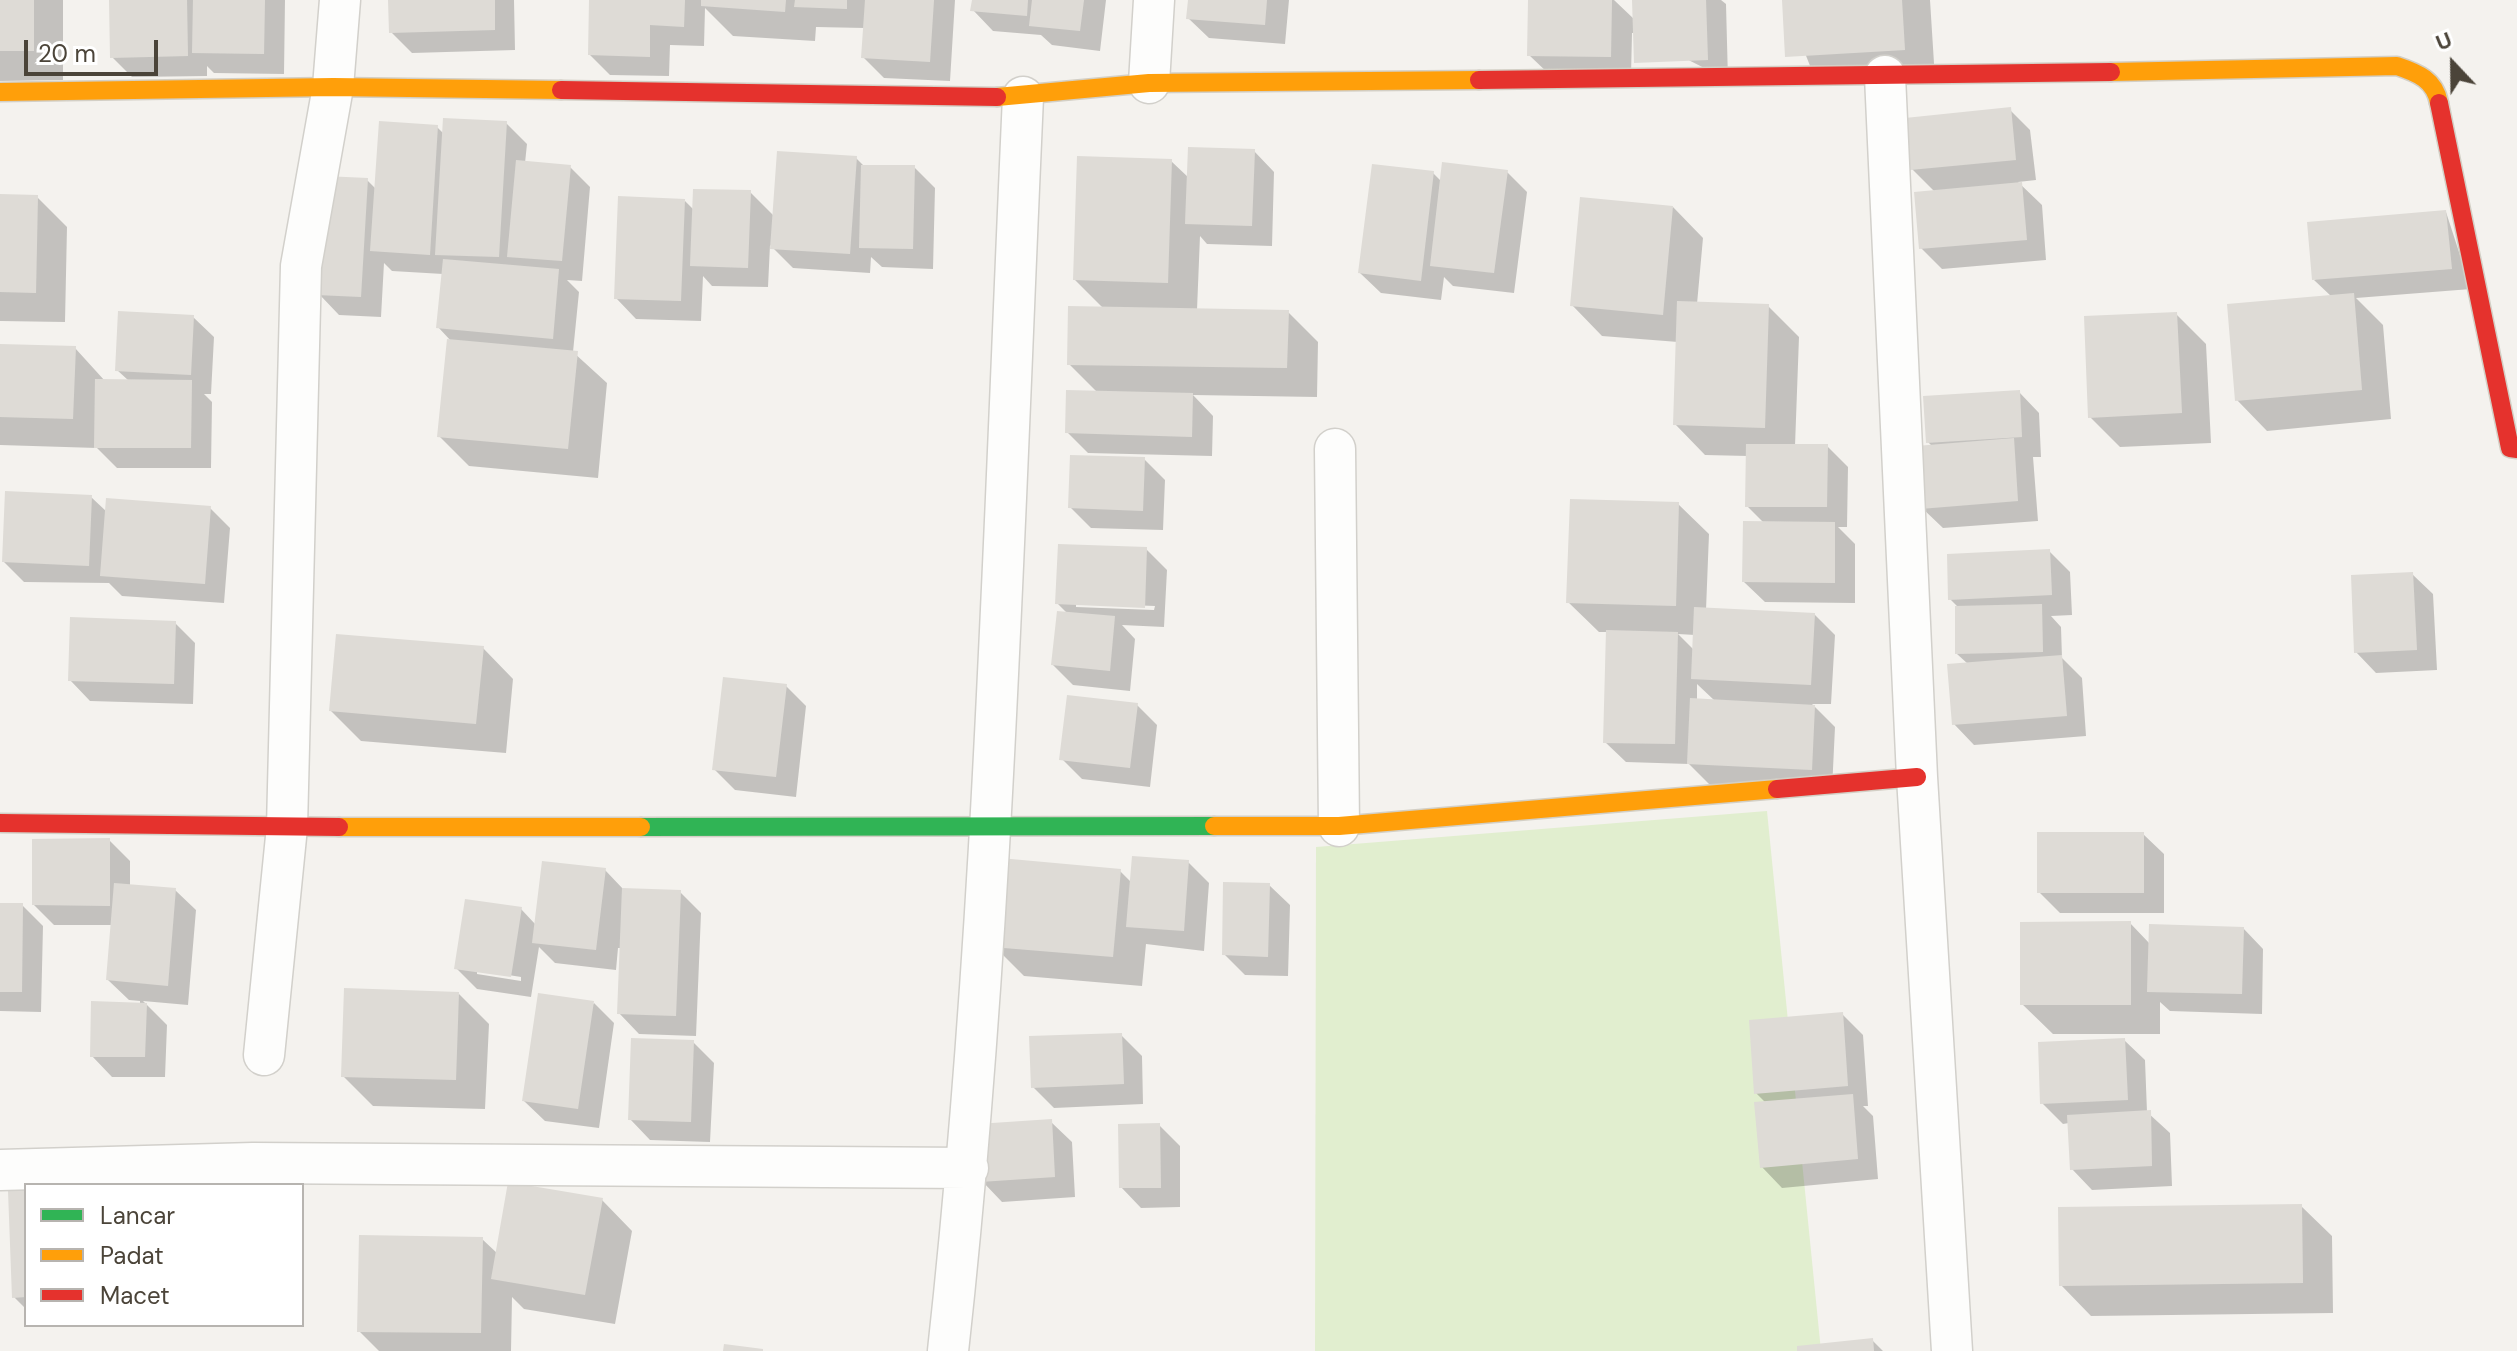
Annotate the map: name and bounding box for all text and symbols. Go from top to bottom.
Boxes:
scale bar [28,24,162,74]
north arrow [2413,24,2493,104]
text: U [2431,25,2456,58]
text: 20 m [38,38,96,69]
legend [24,1183,304,1327]
text: Lancar [100,1200,175,1231]
text: Padat [100,1240,164,1271]
text: Macet [100,1280,170,1311]

